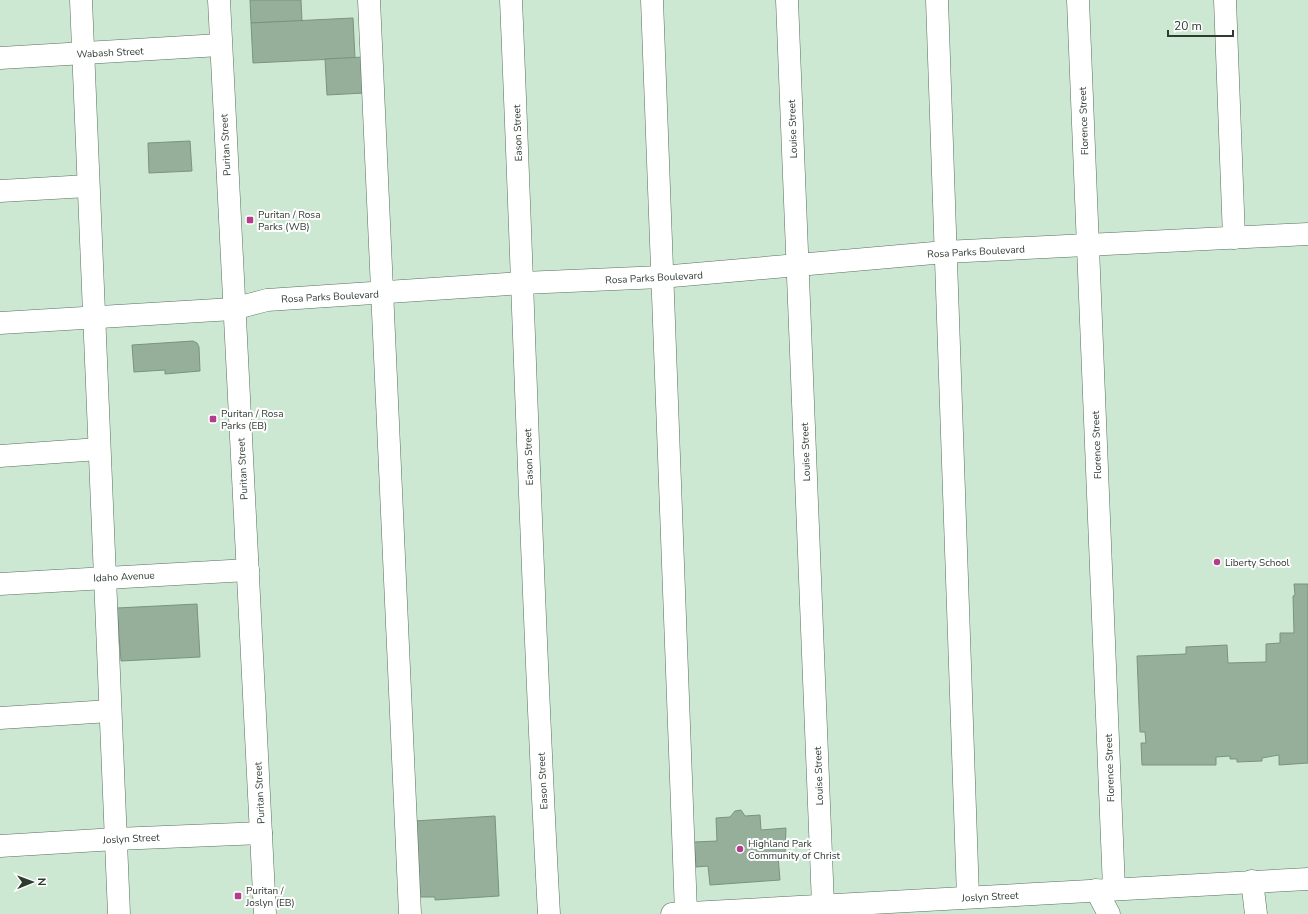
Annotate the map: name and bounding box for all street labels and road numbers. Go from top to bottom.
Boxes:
street label: Wabash Street [76,44,144,62]
street label: Florence Street [1076,86,1092,155]
street label: Louise Street [785,99,801,159]
street label: Eason Street [510,104,526,162]
street label: Puritan Street [217,113,235,176]
street label: Rosa Parks Boulevard [927,242,1025,262]
street label: Rosa Parks Boulevard [605,268,703,288]
street label: Rosa Parks Boulevard [281,287,379,307]
street label: Florence Street [1089,410,1105,479]
street label: Louise Street [798,422,814,482]
street label: Eason Street [521,428,537,486]
street label: Puritan Street [234,437,252,500]
street label: Idaho Avenue [93,568,155,586]
street label: Florence Street [1102,733,1118,802]
street label: Louise Street [811,746,827,806]
street label: Eason Street [534,752,551,810]
street label: Puritan Street [251,761,269,824]
street label: Joslyn Street [101,830,160,848]
street label: Joslyn Street [960,888,1019,906]

